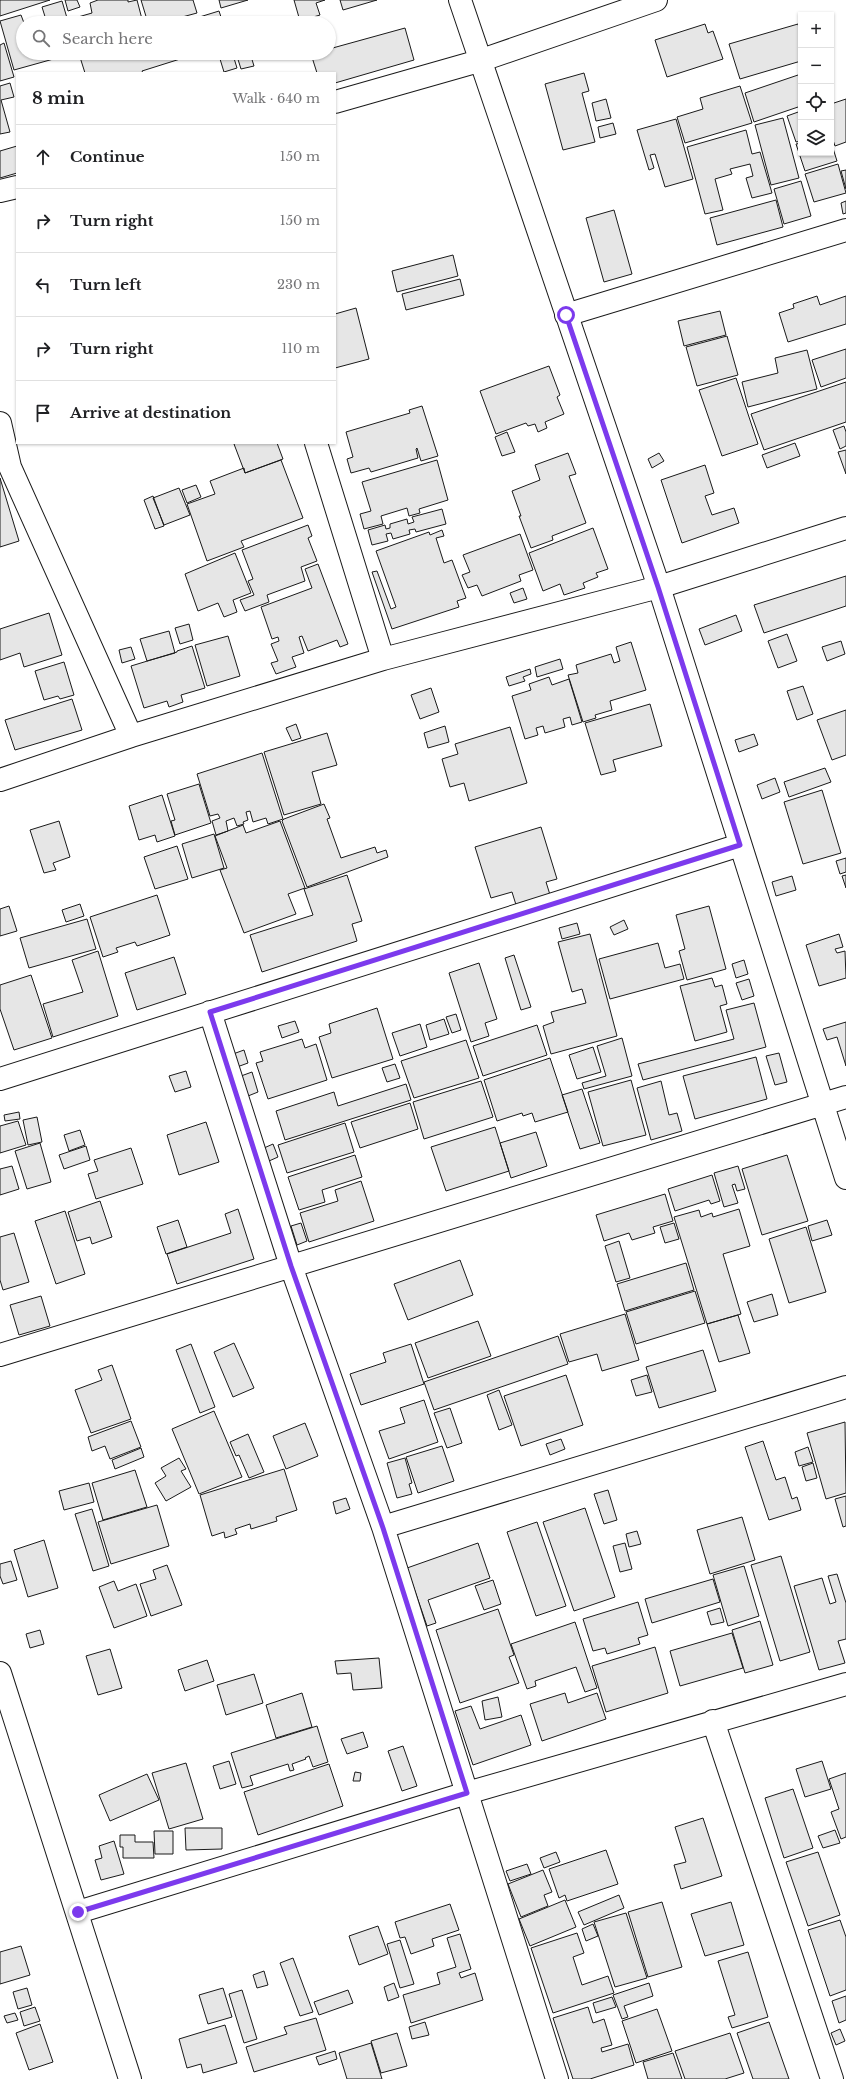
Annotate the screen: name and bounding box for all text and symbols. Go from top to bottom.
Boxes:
map controls [798,12,834,156]
button: + [798,12,834,48]
search box [16,16,336,60]
icon: search [30,27,52,49]
text: Search here [62,29,153,48]
button: − [798,48,834,84]
button: locate [798,84,834,120]
text: 8 min [32,88,85,109]
text: Walk · 640 m [233,90,320,107]
button: layers [798,120,834,156]
icon: ahead [32,146,54,168]
text: Continue [70,147,145,166]
text: 150 m [280,148,320,165]
icon: right [32,210,54,232]
text: Turn right [70,211,153,230]
text: 150 m [280,212,320,229]
icon: left [32,274,54,296]
text: Turn left [70,275,141,294]
text: 230 m [277,276,320,293]
route start [557,306,575,324]
icon: right [32,338,54,360]
text: Turn right [70,339,153,358]
text: 110 m [281,340,320,357]
icon: arrive [32,402,54,424]
text: Arrive at destination [70,403,231,422]
route end [69,1903,87,1921]

